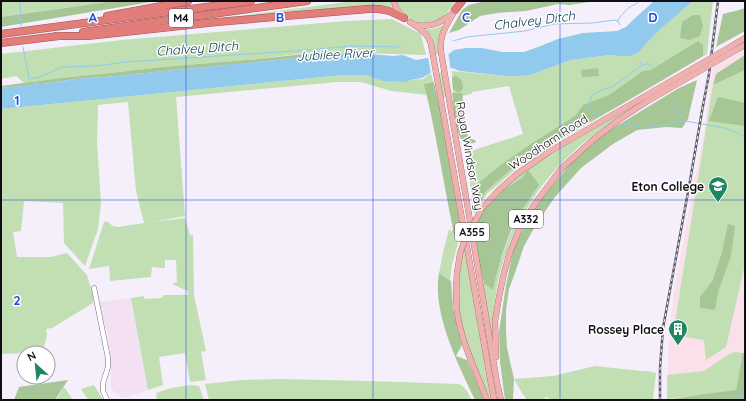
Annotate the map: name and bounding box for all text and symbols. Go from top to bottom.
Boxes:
water label: Chalvey Ditch [492,7,576,33]
text: A [89,9,98,25]
road number: M4 [169,9,193,27]
text: B [276,9,284,25]
text: C [462,9,470,25]
text: D [648,9,658,25]
water label: Chalvey Ditch [156,37,239,59]
water label: Jubilee River [296,44,376,64]
text: 1 [14,92,20,108]
street label: Royal Windsor Way [453,100,487,212]
street label: Woodham Road [506,111,590,173]
school or university icon: Eton College [707,175,729,203]
place label: Eton College [631,179,704,194]
road number: A332 [509,210,543,228]
road number: A355 [455,223,489,241]
text: 2 [13,292,21,308]
building icon: Rossey Place [667,318,689,346]
place label: Rossey Place [588,322,664,337]
north arrow [16,345,56,385]
text: N [25,348,38,364]

